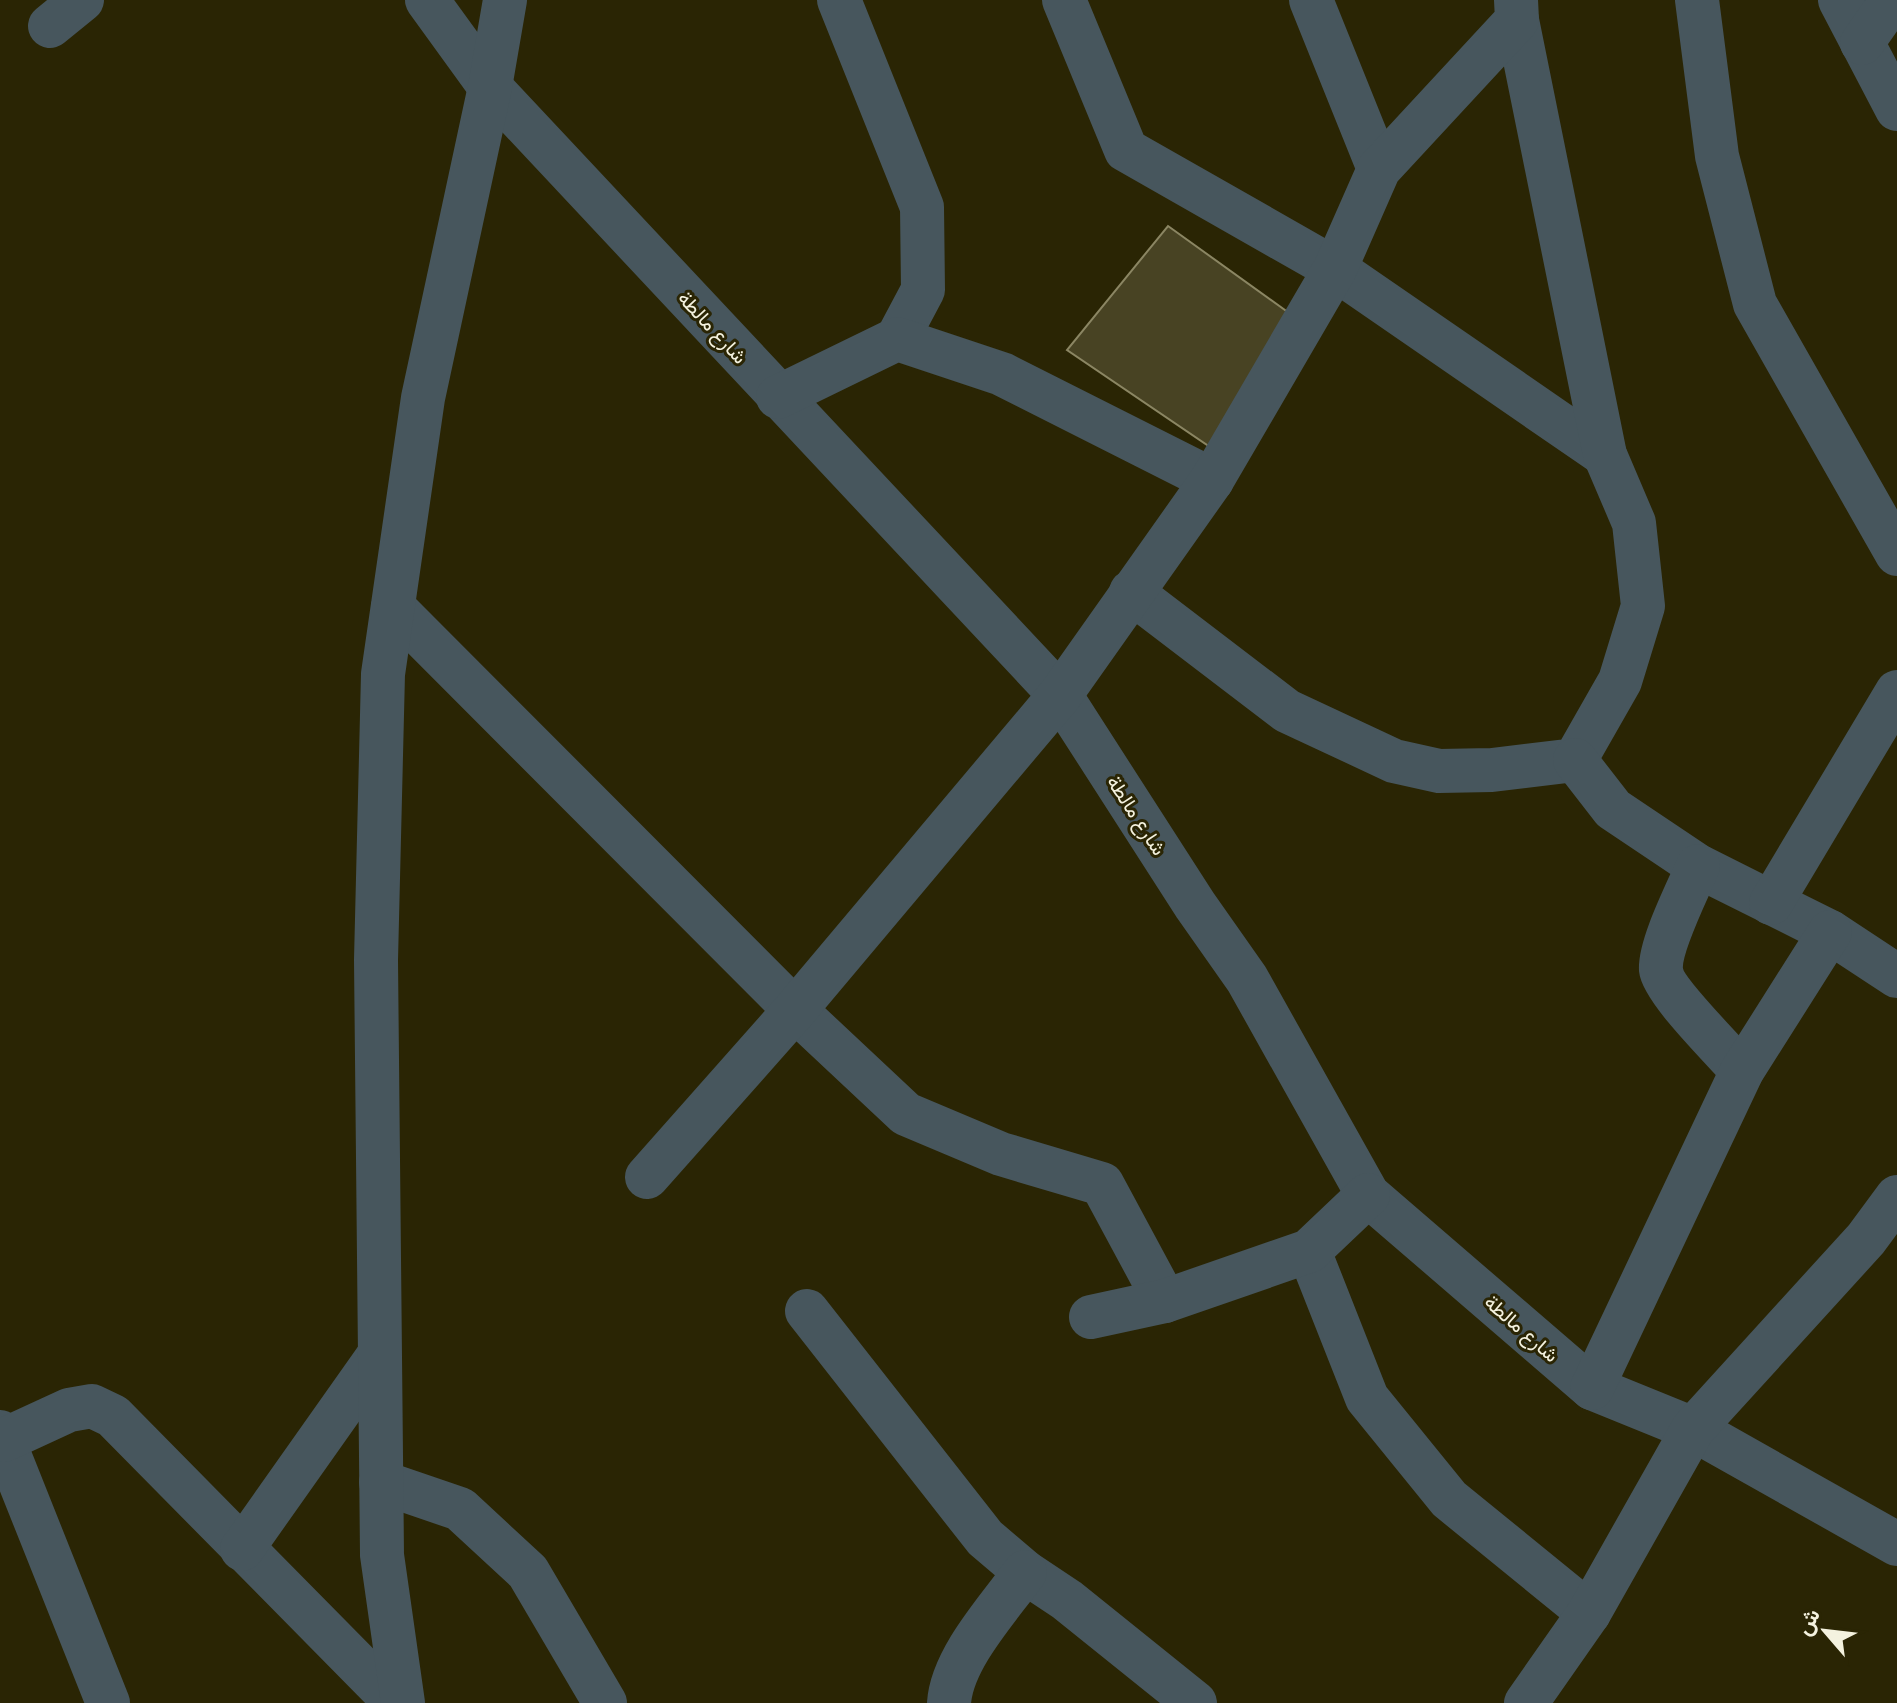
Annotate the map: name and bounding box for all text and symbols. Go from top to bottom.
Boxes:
street label: شارع مالطة [672,285,753,370]
street label: شارع مالطة [1100,770,1172,861]
street label: شارع مالطة [1478,1289,1564,1369]
north arrow [1785,1591,1865,1671]
text: ش [1789,1603,1826,1640]

